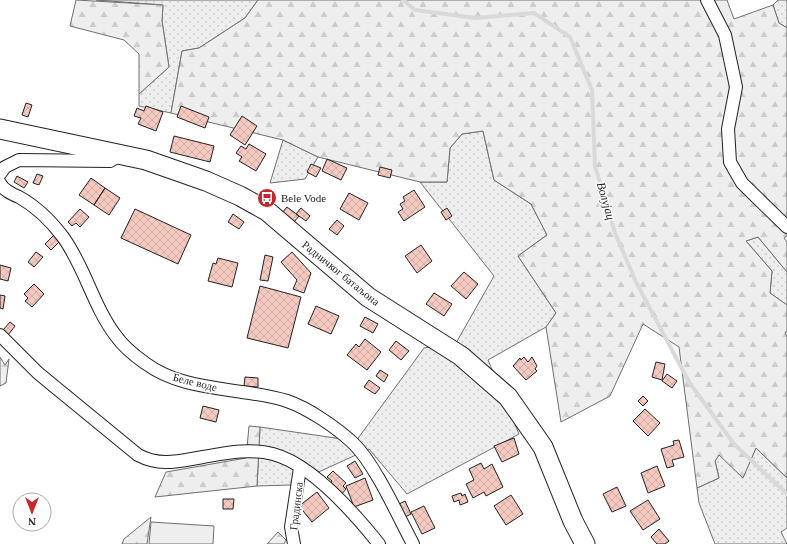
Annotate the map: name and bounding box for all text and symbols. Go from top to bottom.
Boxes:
water label: Волујац [594,180,618,222]
bus stop icon: Bele Vode [256,187,278,209]
place label: Bele Vode [281,192,326,204]
street label: Радничког батаљона [300,238,382,308]
street label: Беле воде [172,371,218,393]
street label: Градинска [287,481,305,531]
north arrow [12,492,52,532]
text: N [28,516,36,528]

